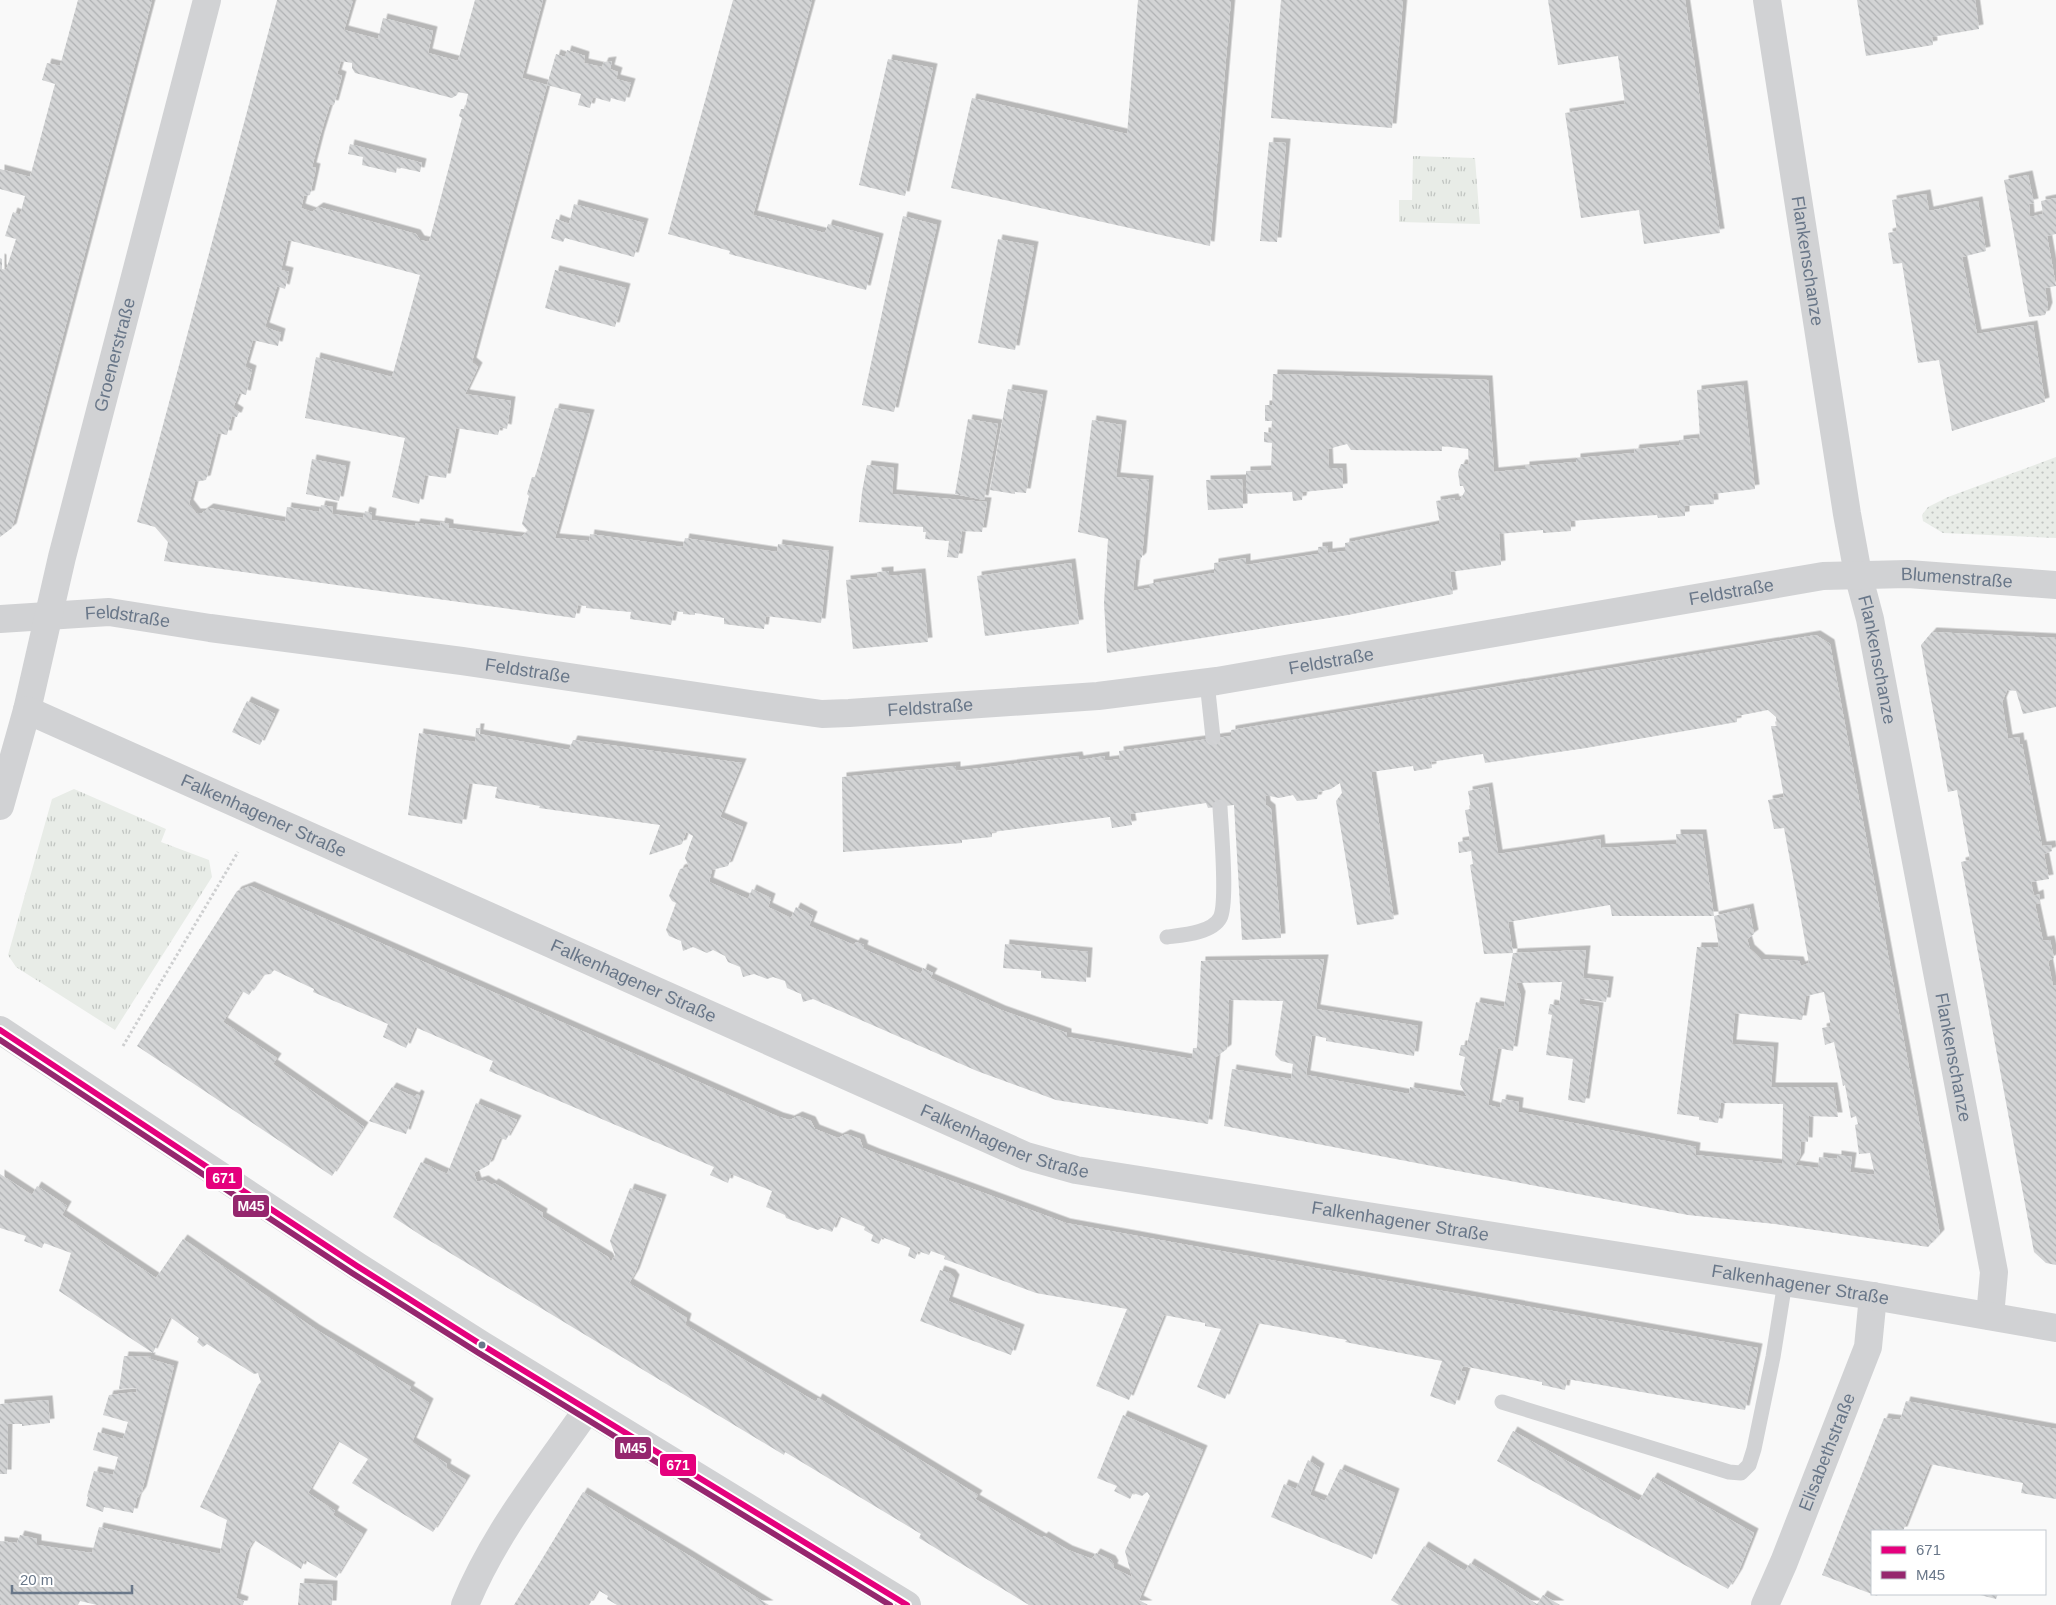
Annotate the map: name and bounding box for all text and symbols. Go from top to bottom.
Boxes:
street label: Flankenschanze [1788,195,1828,327]
street label: Groenerstraße [90,296,139,414]
street label: Blumenstraße [1901,564,2013,592]
street label: Feldstraße [1687,575,1775,609]
street label: Flankenschanze [1854,593,1900,726]
street label: Feldstraße [84,602,172,632]
street label: Feldstraße [1287,644,1375,678]
street label: Feldstraße [484,655,572,687]
street label: Feldstraße [887,695,974,720]
street label: Falkenhagener Straße [178,770,350,861]
street label: Falkenhagener Straße [548,935,719,1026]
street label: Flankenschanze [1931,991,1975,1124]
street label: Falkenhagener Straße [917,1100,1090,1182]
line badge: 671 [205,1166,243,1190]
text: 671 [212,1170,236,1186]
line badge: M45 [232,1194,270,1218]
street label: Falkenhagener Straße [1310,1197,1490,1245]
text: M45 [237,1198,265,1214]
street label: Falkenhagener Straße [1710,1261,1891,1309]
unlabelled marker [477,1340,487,1350]
street label: Elisabethstraße [1795,1390,1859,1514]
line badge: M45 [614,1436,652,1460]
text: M45 [619,1440,647,1456]
line badge: 671 [659,1453,697,1477]
text: 671 [666,1457,690,1473]
legend [1871,1530,2046,1595]
text: 671 [1916,1541,1941,1558]
scale bar [12,1562,132,1594]
text: M45 [1916,1566,1945,1583]
text: 20 m [20,1571,53,1588]

